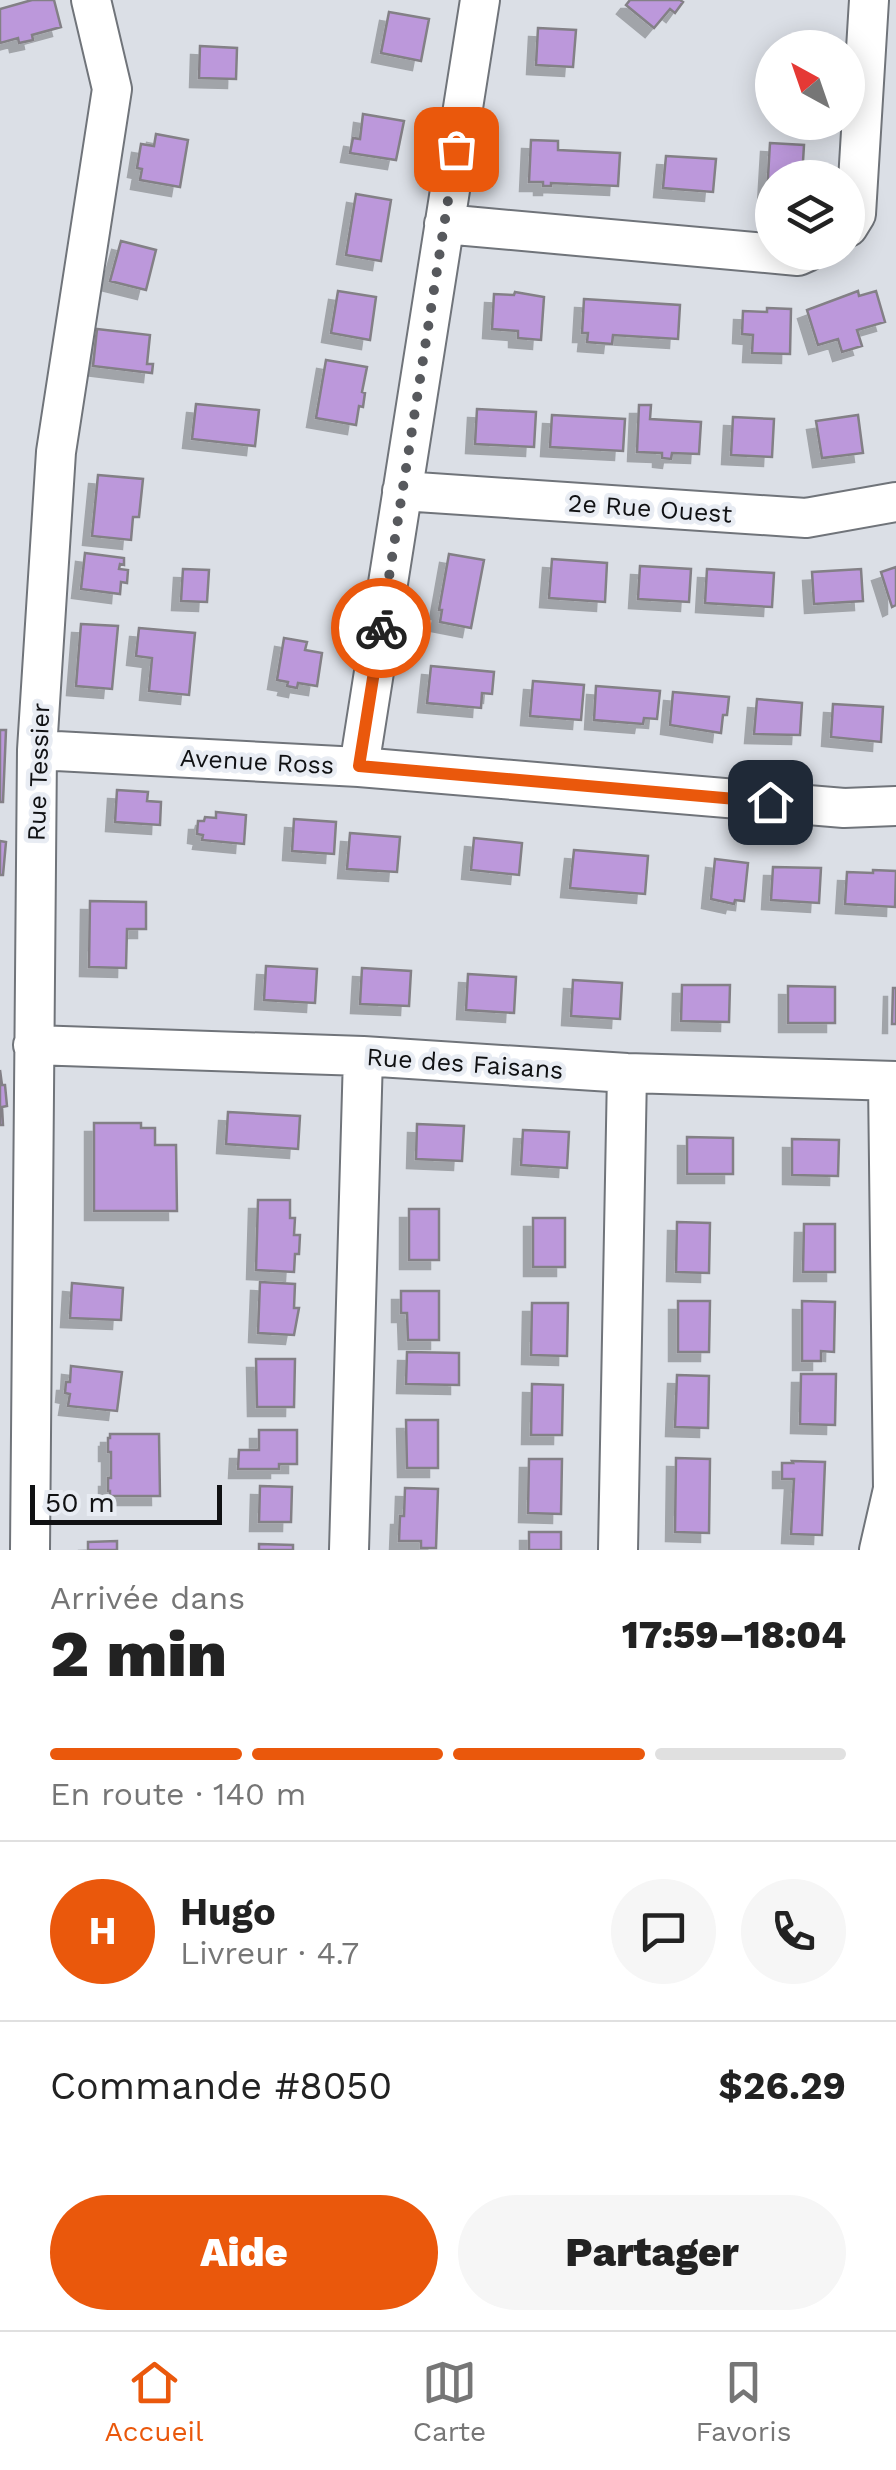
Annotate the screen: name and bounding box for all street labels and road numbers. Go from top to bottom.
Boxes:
street label: 2e Rue Ouest [567,488,734,529]
street label: Rue Tessier [22,702,55,842]
street label: Avenue Ross [179,743,335,780]
street label: Rue des Faisans [366,1042,564,1085]

